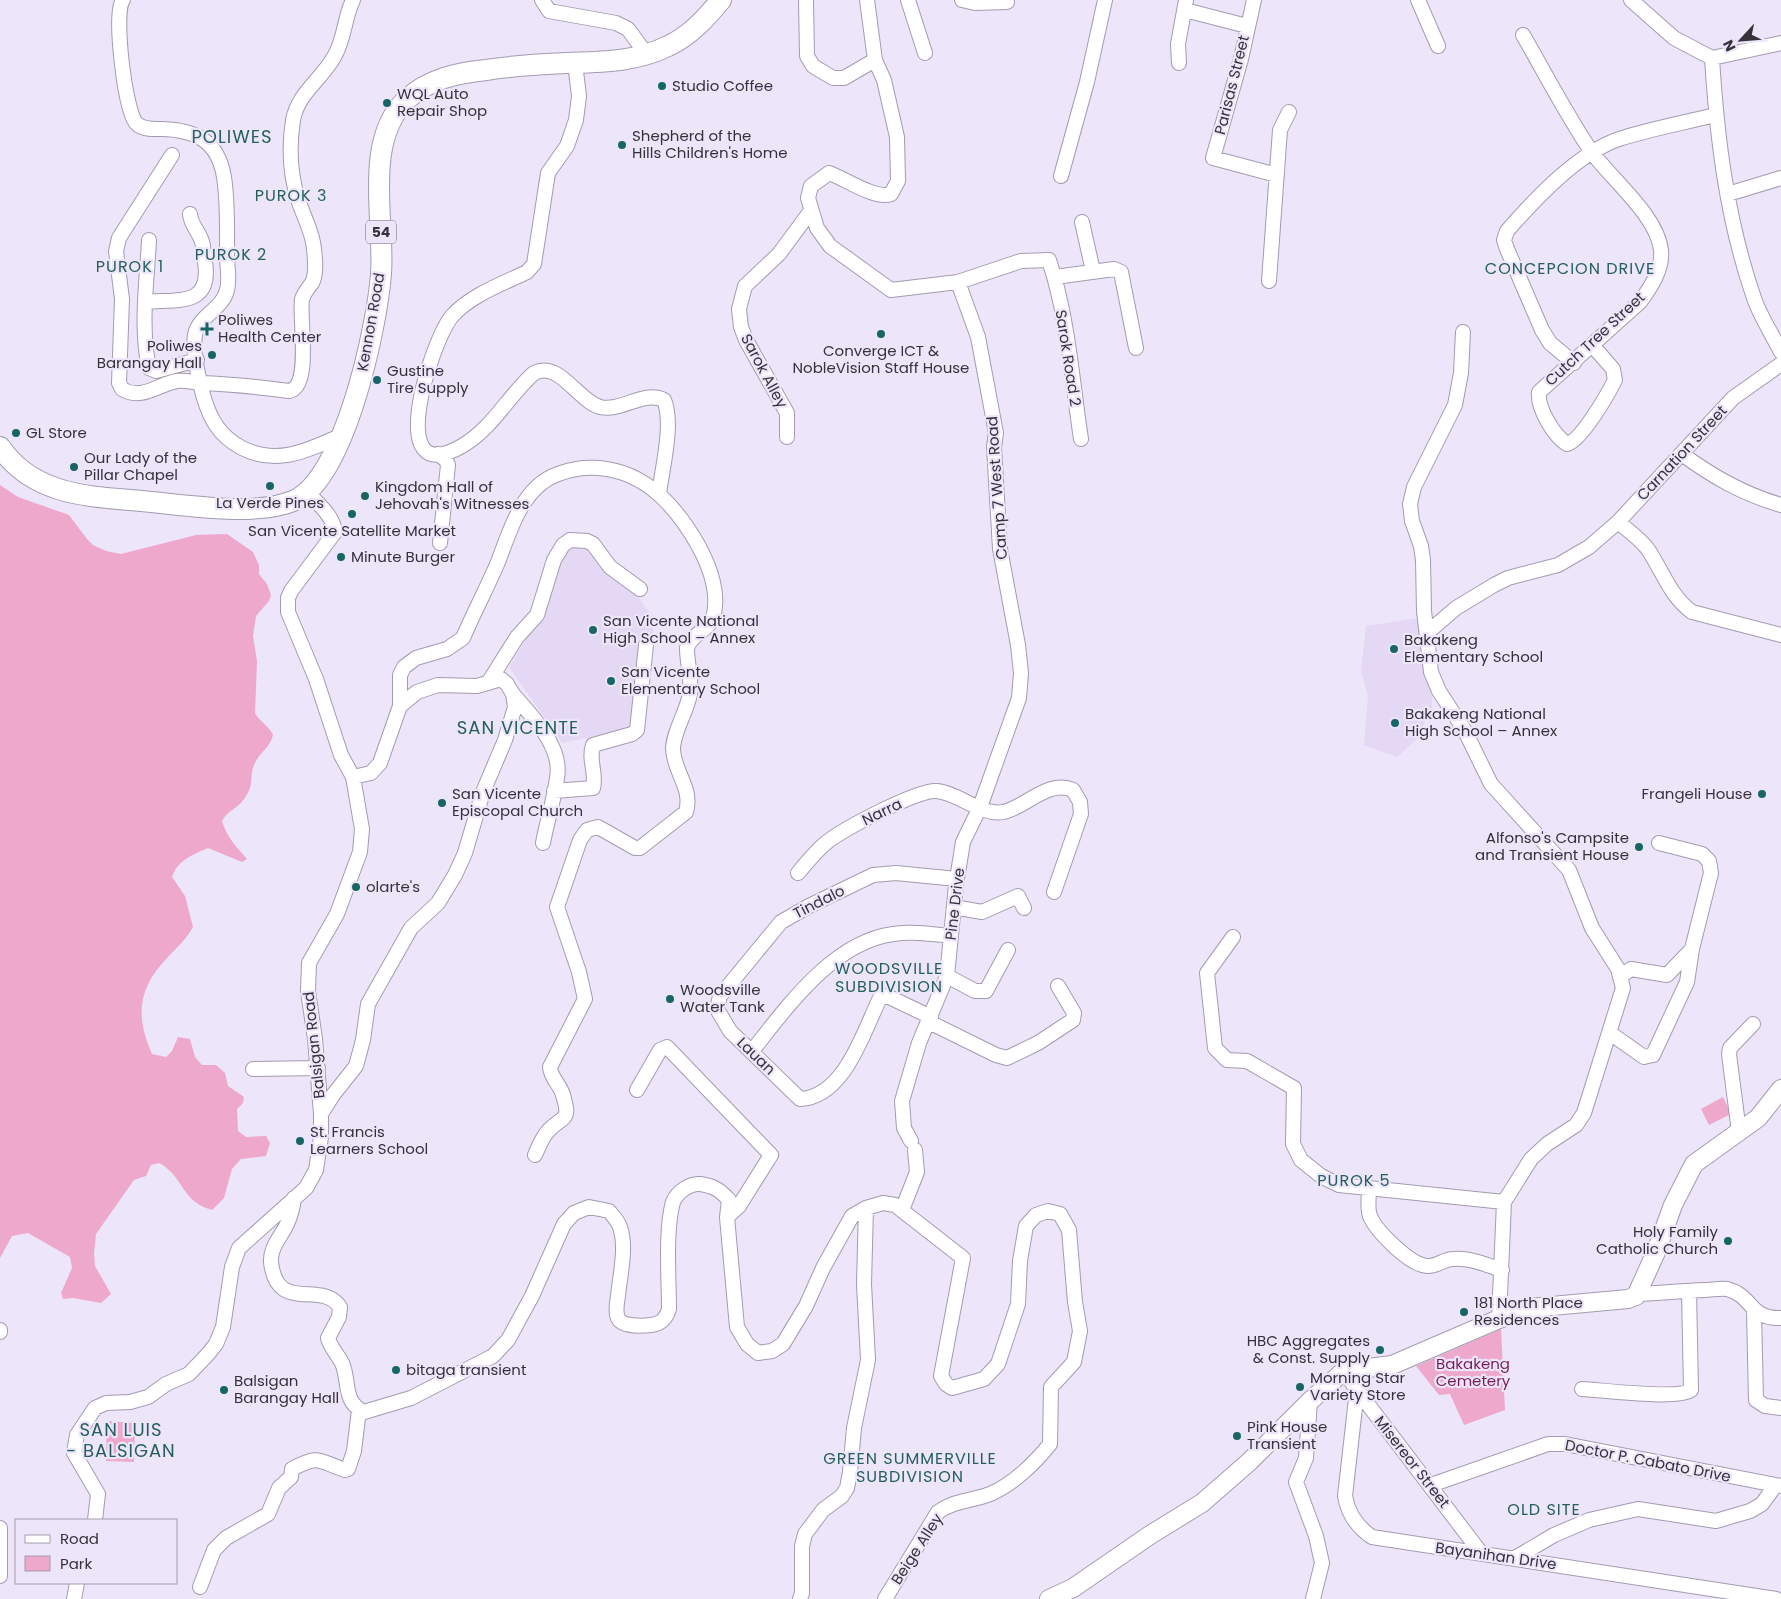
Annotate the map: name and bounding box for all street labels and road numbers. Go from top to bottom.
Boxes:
street label: Parisas Street [1209,33,1254,137]
road number: 54 [366,220,396,243]
street label: Kennon Road [352,271,390,373]
street label: Cutch Tree Street [1540,287,1649,391]
street label: Sarok Road 2 [1050,308,1086,408]
street label: Sarok Alley [736,330,793,412]
street label: Carnation Street [1632,400,1731,505]
street label: Camp 7 West Road [981,416,1012,560]
street label: Narra [858,793,905,830]
street label: Pine Drive [940,866,969,941]
street label: Tindalo [790,880,848,923]
street label: Balsigan Road [297,991,330,1100]
street label: Lauan [733,1032,780,1079]
street label: Misereor Street [1370,1411,1455,1512]
street label: Doctor P. Cabato Drive [1563,1434,1733,1487]
street label: Beige Alley [886,1509,948,1588]
street label: Bayanihan Drive [1434,1537,1558,1574]

